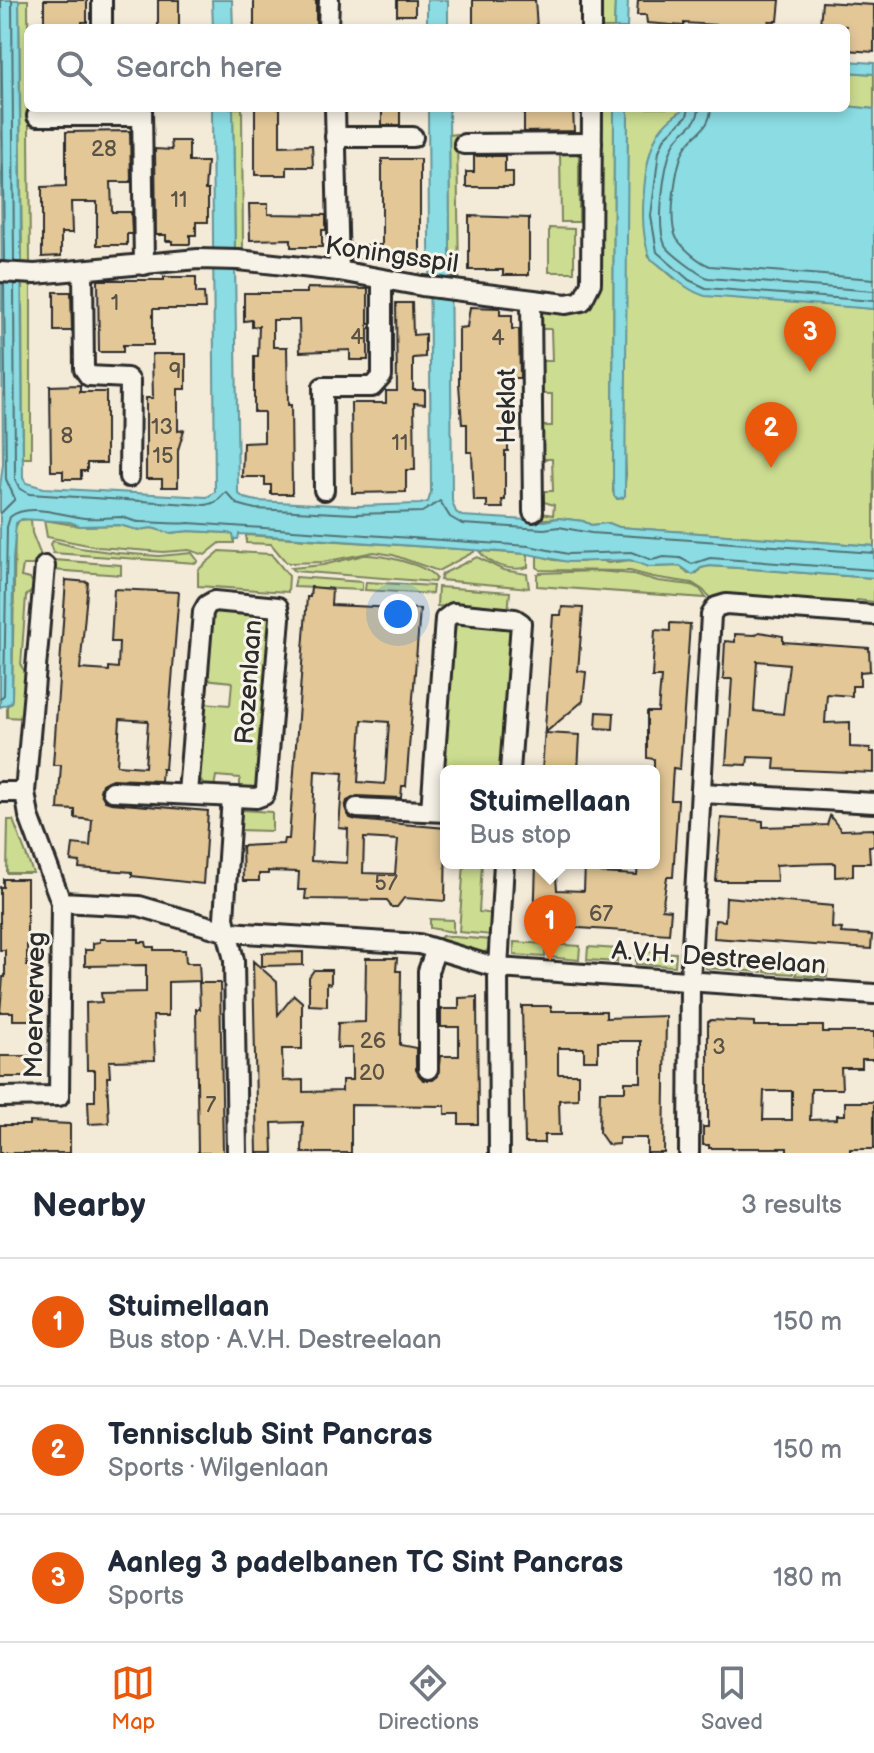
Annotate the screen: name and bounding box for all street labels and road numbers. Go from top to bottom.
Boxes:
street label: Koningsspil [323,231,460,280]
street label: Heklat [492,368,523,444]
street label: Rozenlaan [230,619,269,745]
street label: Moerverweg [19,931,52,1079]
street label: A.V.H. Destreelaan [611,936,827,981]

